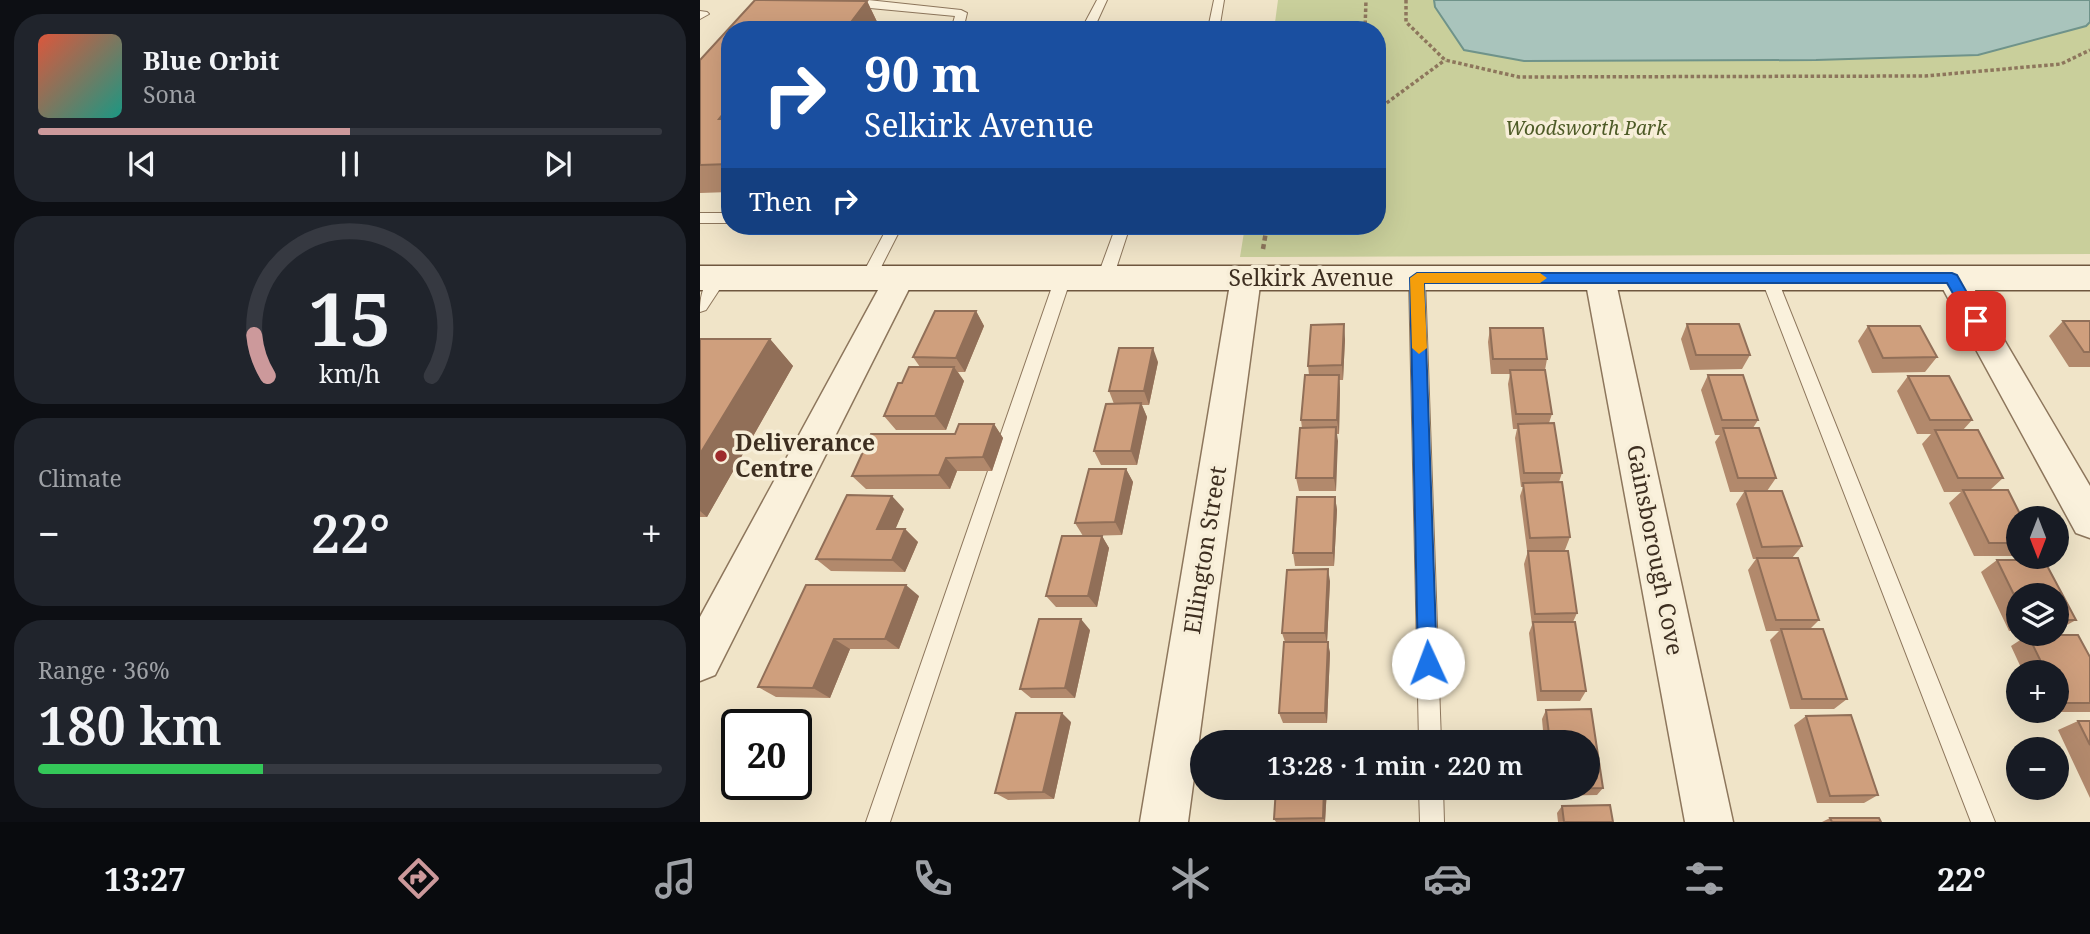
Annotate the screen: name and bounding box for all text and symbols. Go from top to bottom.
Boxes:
text: 90 m [864,40,980,106]
text: Blue Orbit [143,42,279,78]
icon: right [749,49,840,140]
text: Sona [143,78,197,110]
text: Selkirk Avenue [864,103,1094,146]
park label: Woodsworth Park [1505,115,1668,141]
icon: previous [123,145,161,183]
icon: pause [331,145,369,183]
icon: next [539,145,577,183]
icon: right [826,182,864,220]
text: Then [749,183,812,219]
street label: Selkirk Avenue [1228,261,1394,293]
text: 15 [309,268,391,367]
pin [1946,291,2006,351]
icon: arrive [1957,302,1995,340]
text: km/h [319,356,381,390]
place label: Deliverance Centre [735,426,875,484]
street label: Gainsborough Cove [1620,442,1692,658]
marker: Deliverance Centre [713,448,729,464]
text: Climate [38,462,122,494]
street label: Ellington Street [1175,464,1233,636]
text: 22° [311,497,390,568]
north arrow [2006,506,2068,569]
map controls [2006,506,2069,800]
text: − [38,507,60,559]
text: + [641,507,662,559]
button: layers [2006,583,2069,646]
position arrow [1391,626,1465,700]
text: Range · 36% [38,654,170,686]
button: + [2006,660,2069,723]
text: 180 km [38,689,222,760]
speed limit sign: 20 [721,709,812,800]
button: − [2006,737,2069,800]
text: 13:28 · 1 min · 220 m [1267,747,1523,783]
icon: directions [394,854,443,903]
icon: music [651,854,700,903]
icon: phone [908,854,957,903]
icon: climate [1166,854,1215,903]
icon: car [1423,854,1472,903]
icon: filters [1680,854,1729,903]
text: 13:27 [104,857,186,900]
text: 22° [1937,857,1986,900]

